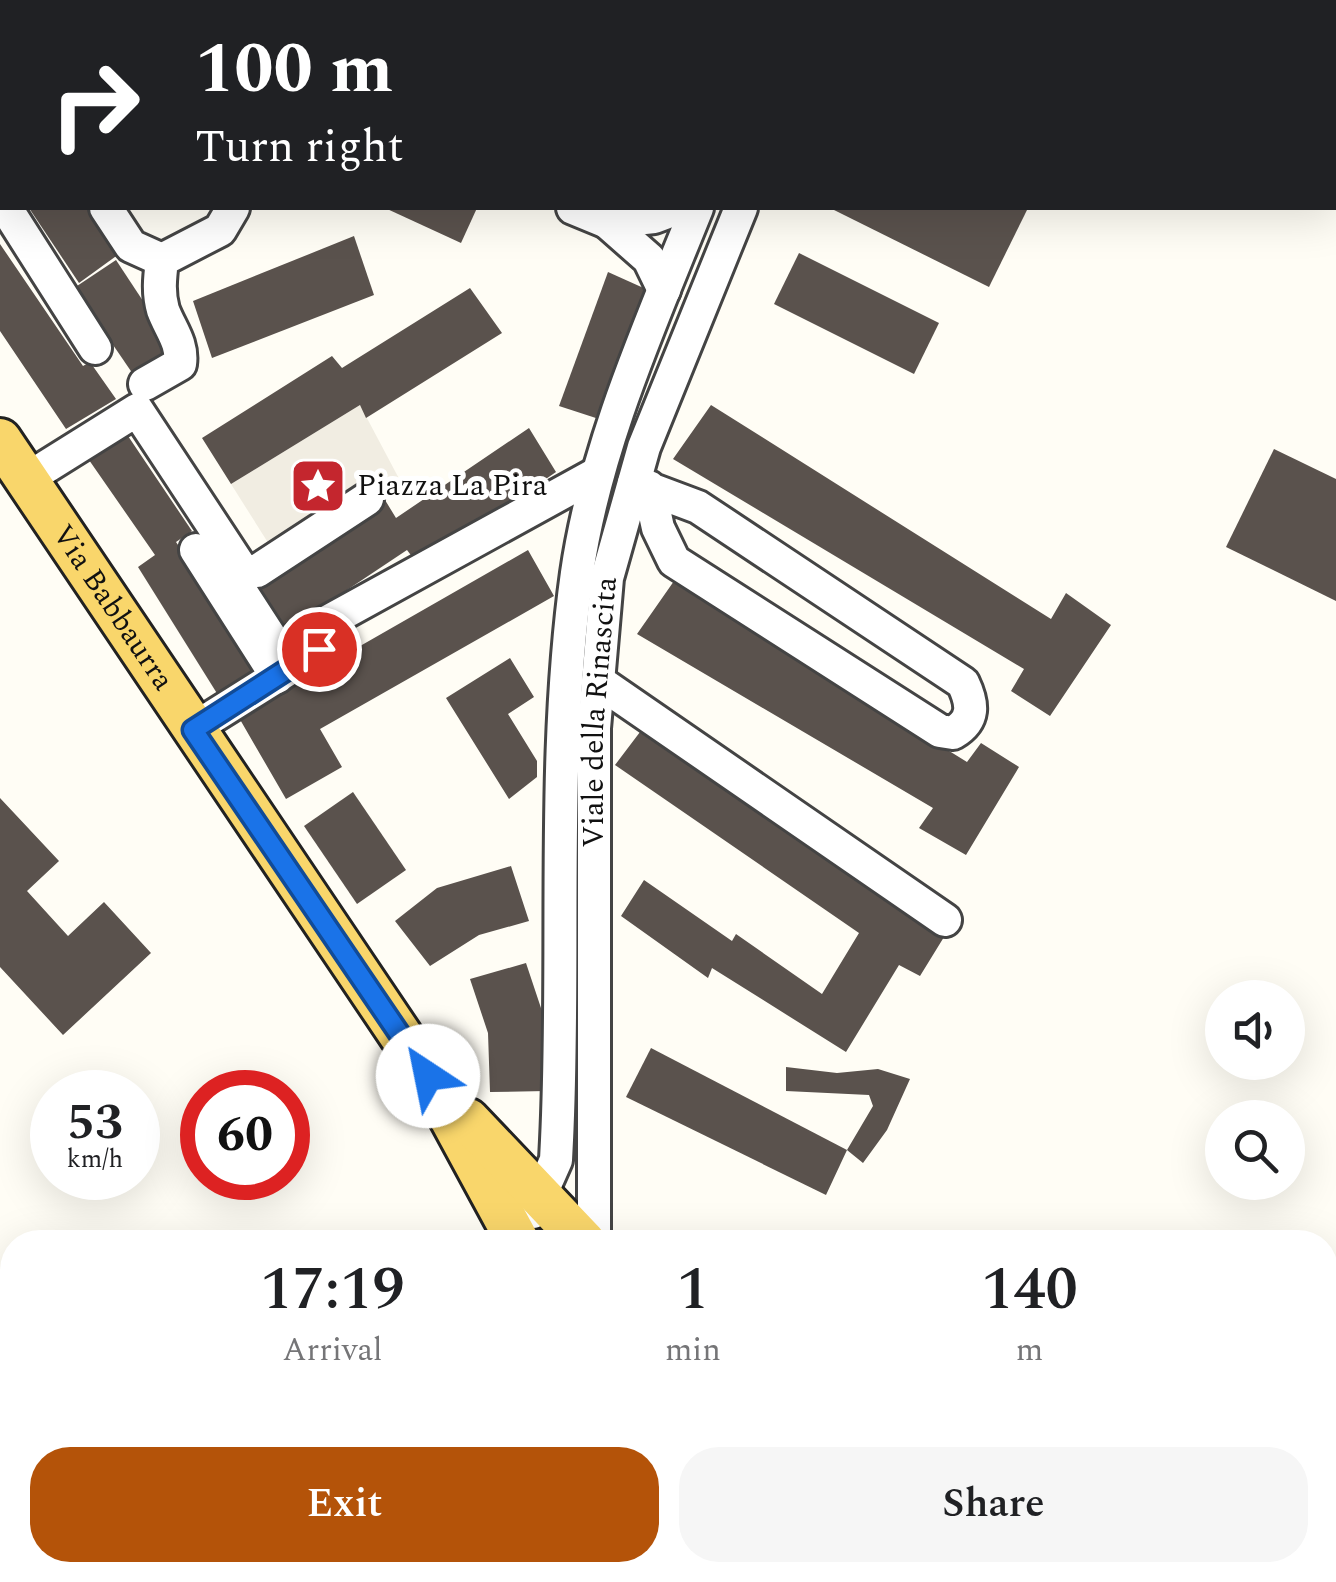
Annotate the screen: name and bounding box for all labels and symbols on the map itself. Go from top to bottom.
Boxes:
place icon: Piazza La Pira [288,456,348,516]
place label: Piazza La Pira [357,463,548,509]
street label: Via Babbaurra [40,515,186,700]
street label: Viale della Rinascita [571,575,630,848]
pin [277,607,362,692]
position arrow [376,1024,480,1128]
speed limit sign: 60 [180,1070,310,1200]

